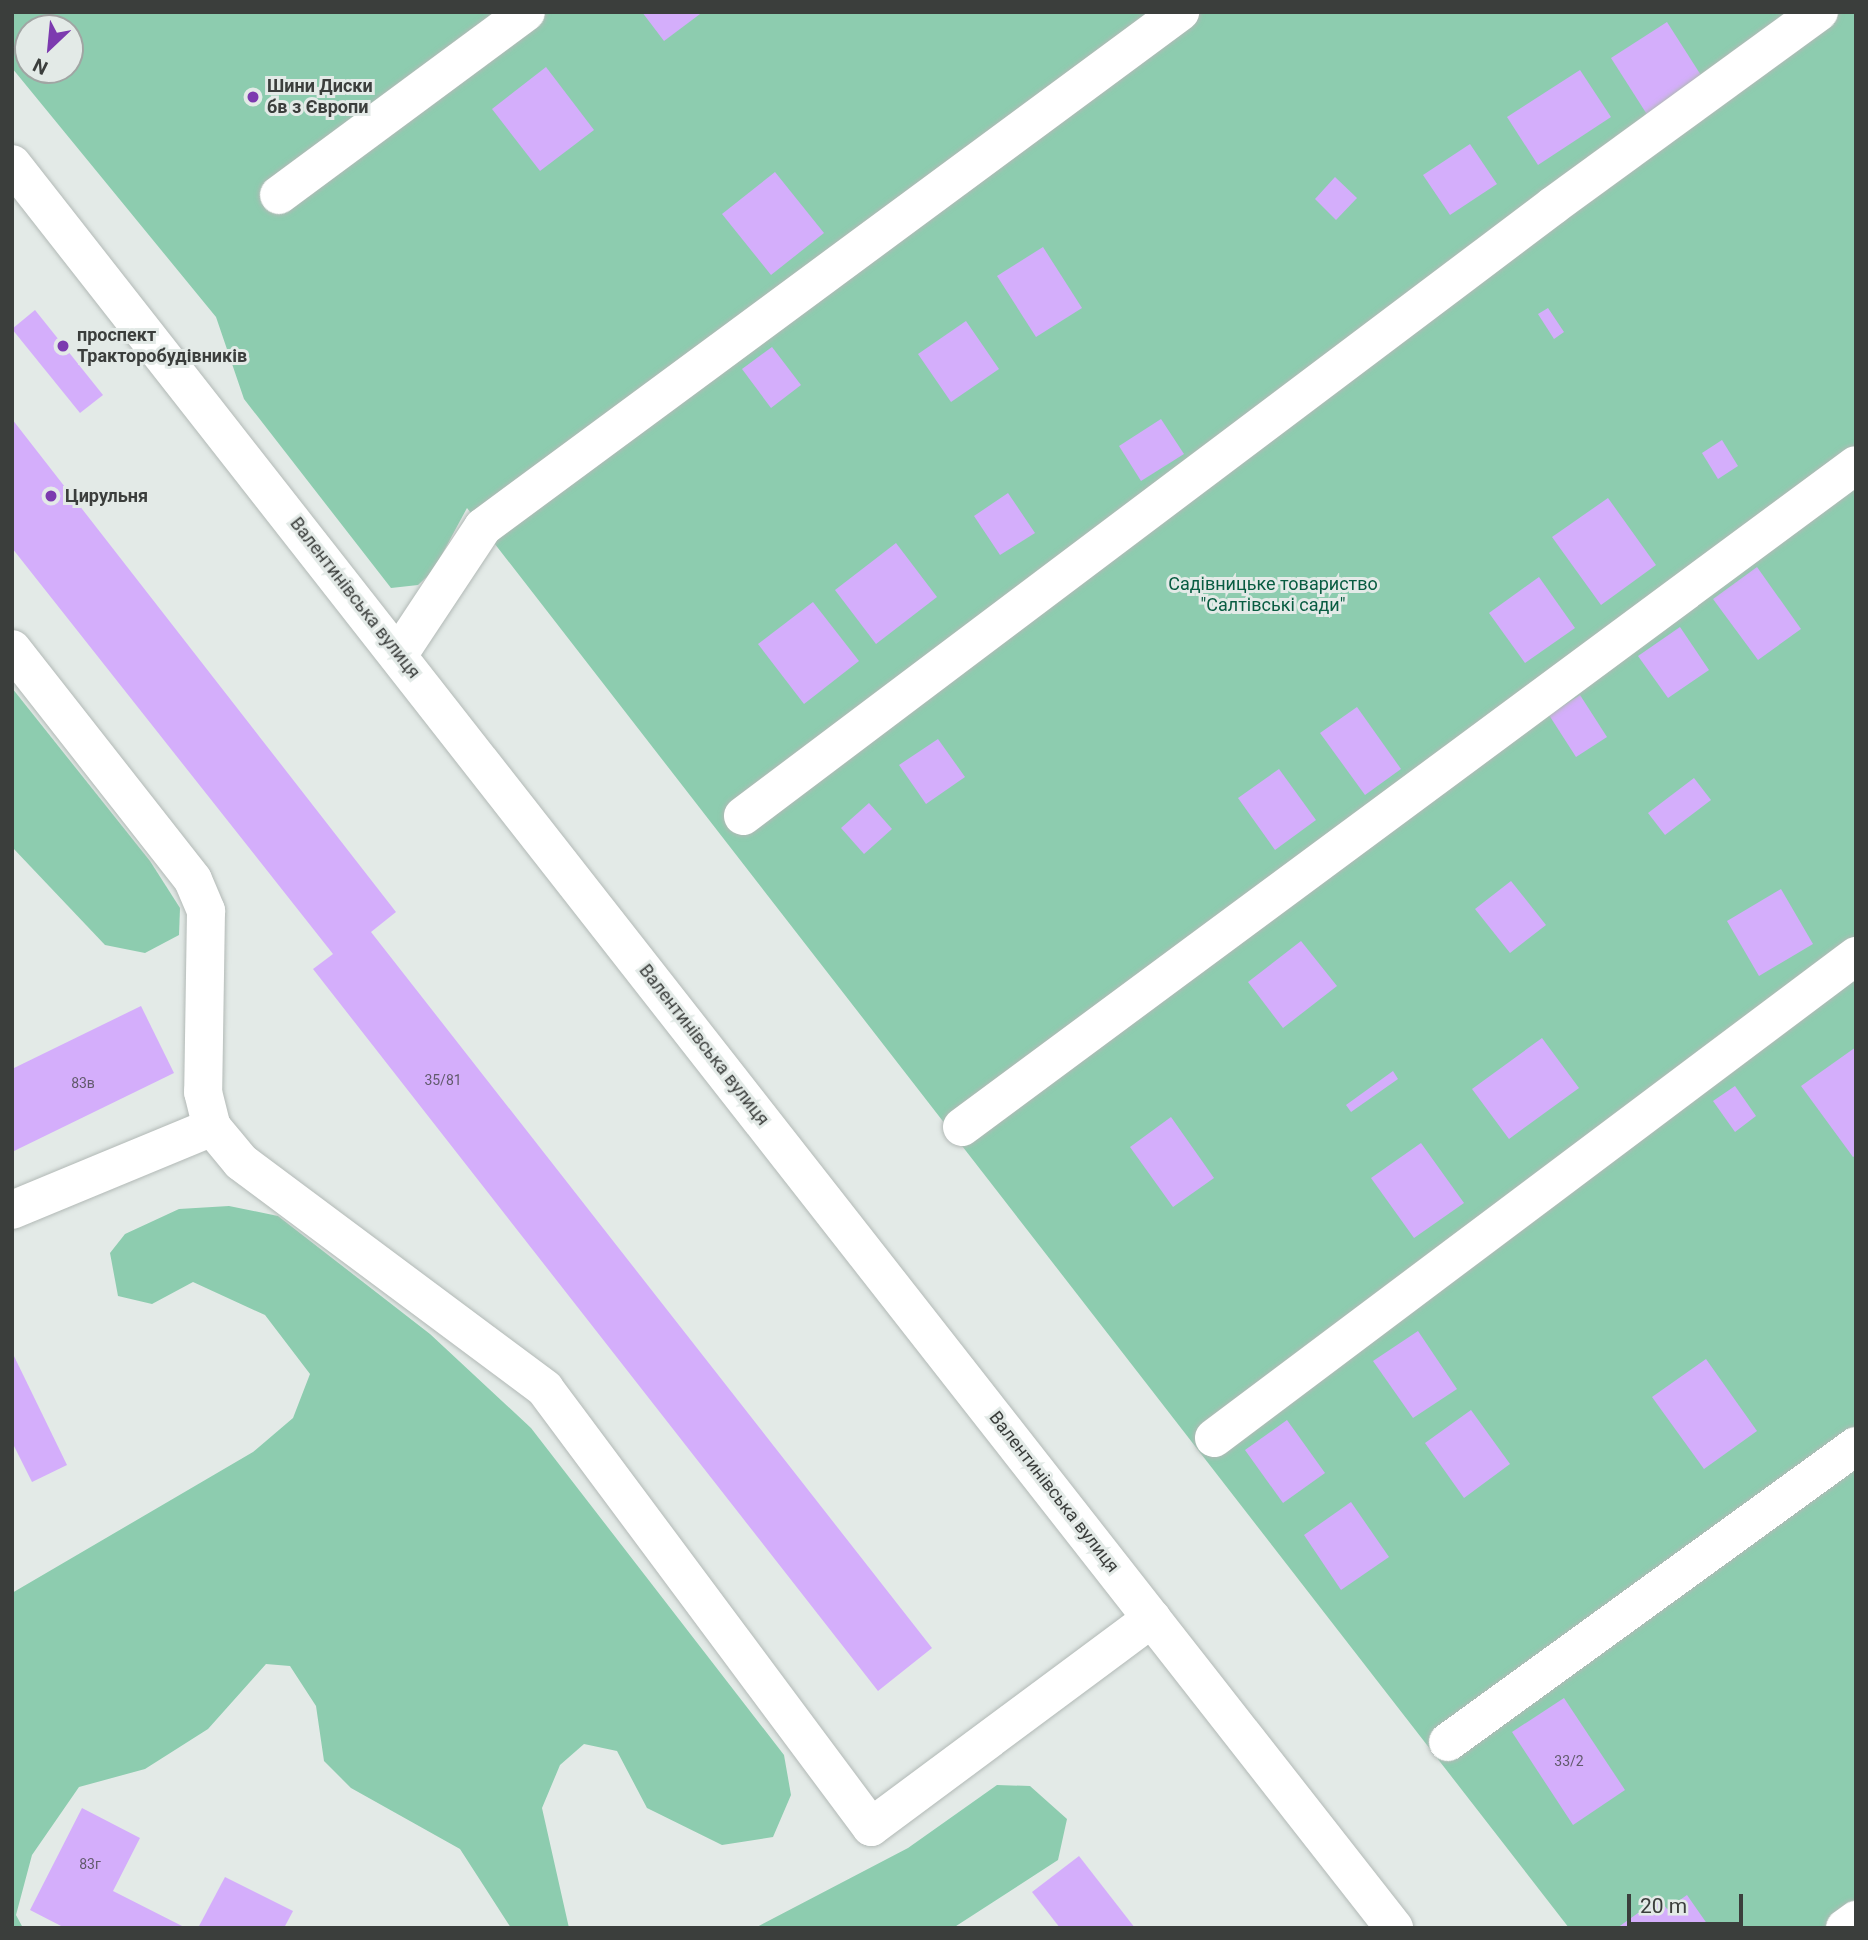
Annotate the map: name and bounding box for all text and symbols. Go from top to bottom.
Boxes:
north arrow [14,14,84,84]
text: N [29,53,52,80]
place label: Шини Диски бв з Європи [267,76,373,119]
marker: Шини Диски бв з Європи [245,89,261,105]
place label: проспект Тракторобудівників [77,325,247,368]
marker: проспект Тракторобудівників [55,338,71,354]
place label: Цирульня [65,485,148,507]
marker: Цирульня [43,488,59,504]
street label: Валентинівська вулиця [285,513,425,683]
park label: Садівницьке товариство "Салтівські сади" [1168,574,1378,616]
street label: Валентинівська вулиця [634,960,774,1130]
house number: 35/81 [424,1072,462,1088]
house number: 83в [71,1075,95,1091]
street label: Валентинівська вулиця [984,1407,1124,1577]
house number: 33/2 [1554,1753,1584,1769]
house number: 83г [79,1856,101,1872]
scale bar [1630,1881,1745,1925]
text: 20 m [1640,1894,1687,1918]

